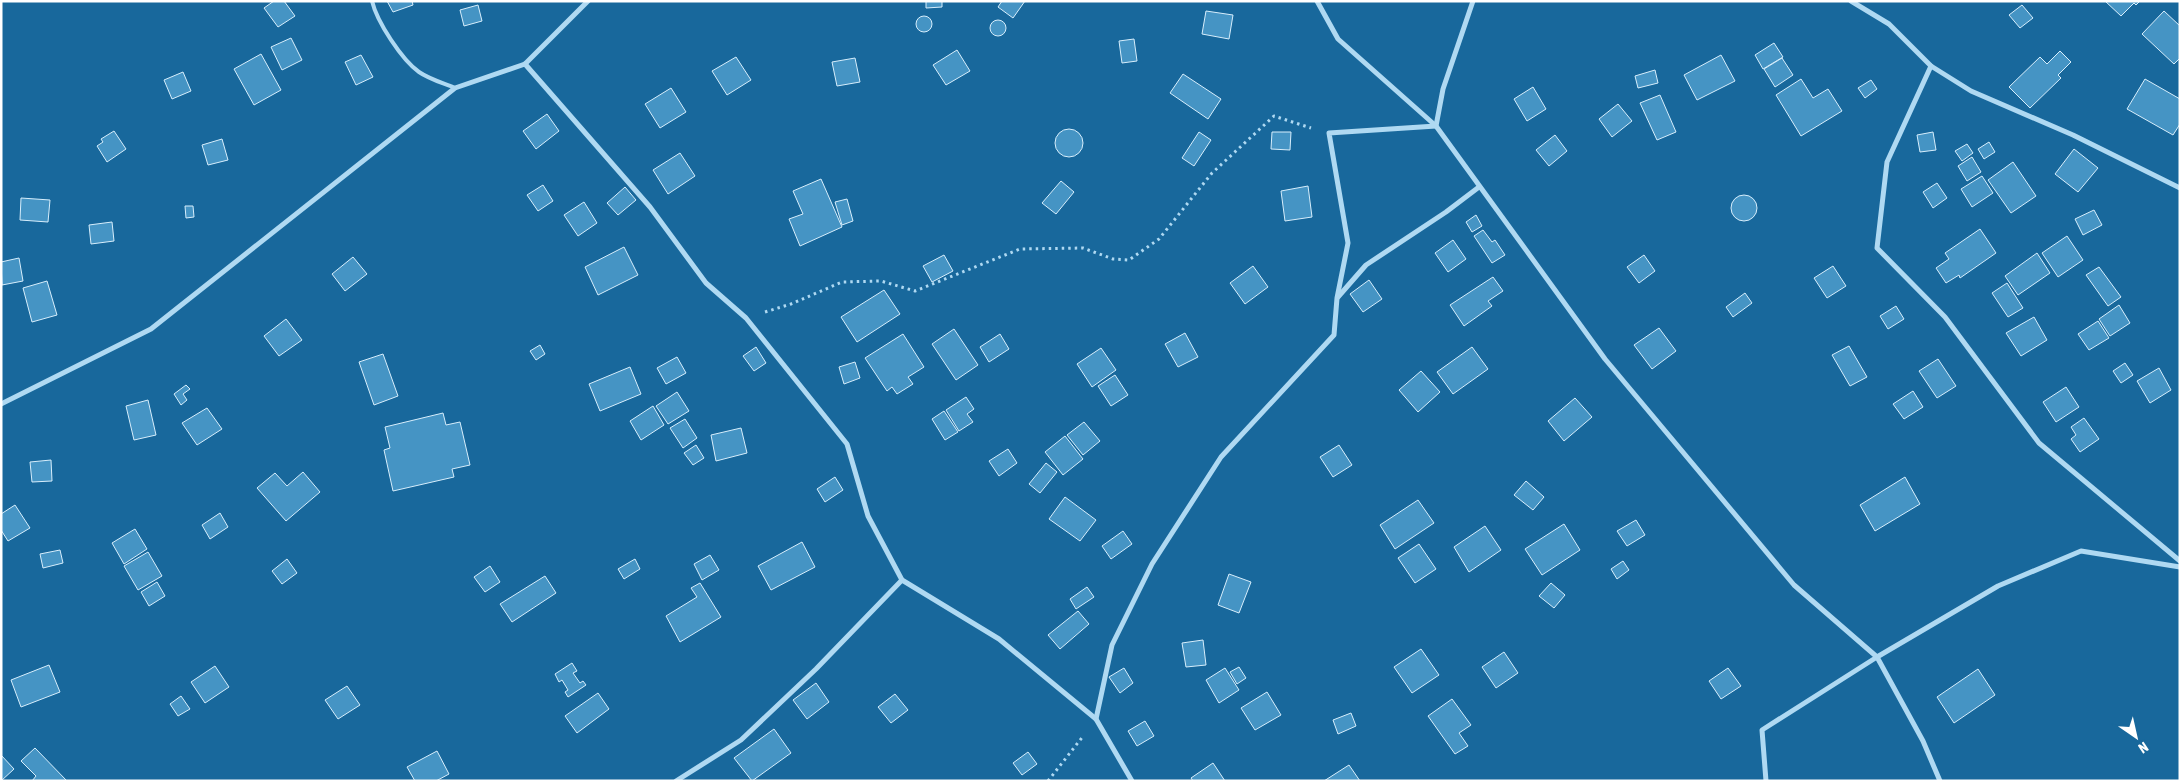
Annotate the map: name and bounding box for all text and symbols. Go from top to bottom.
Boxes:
north arrow [2111,712,2161,762]
text: N [2135,739,2151,757]

